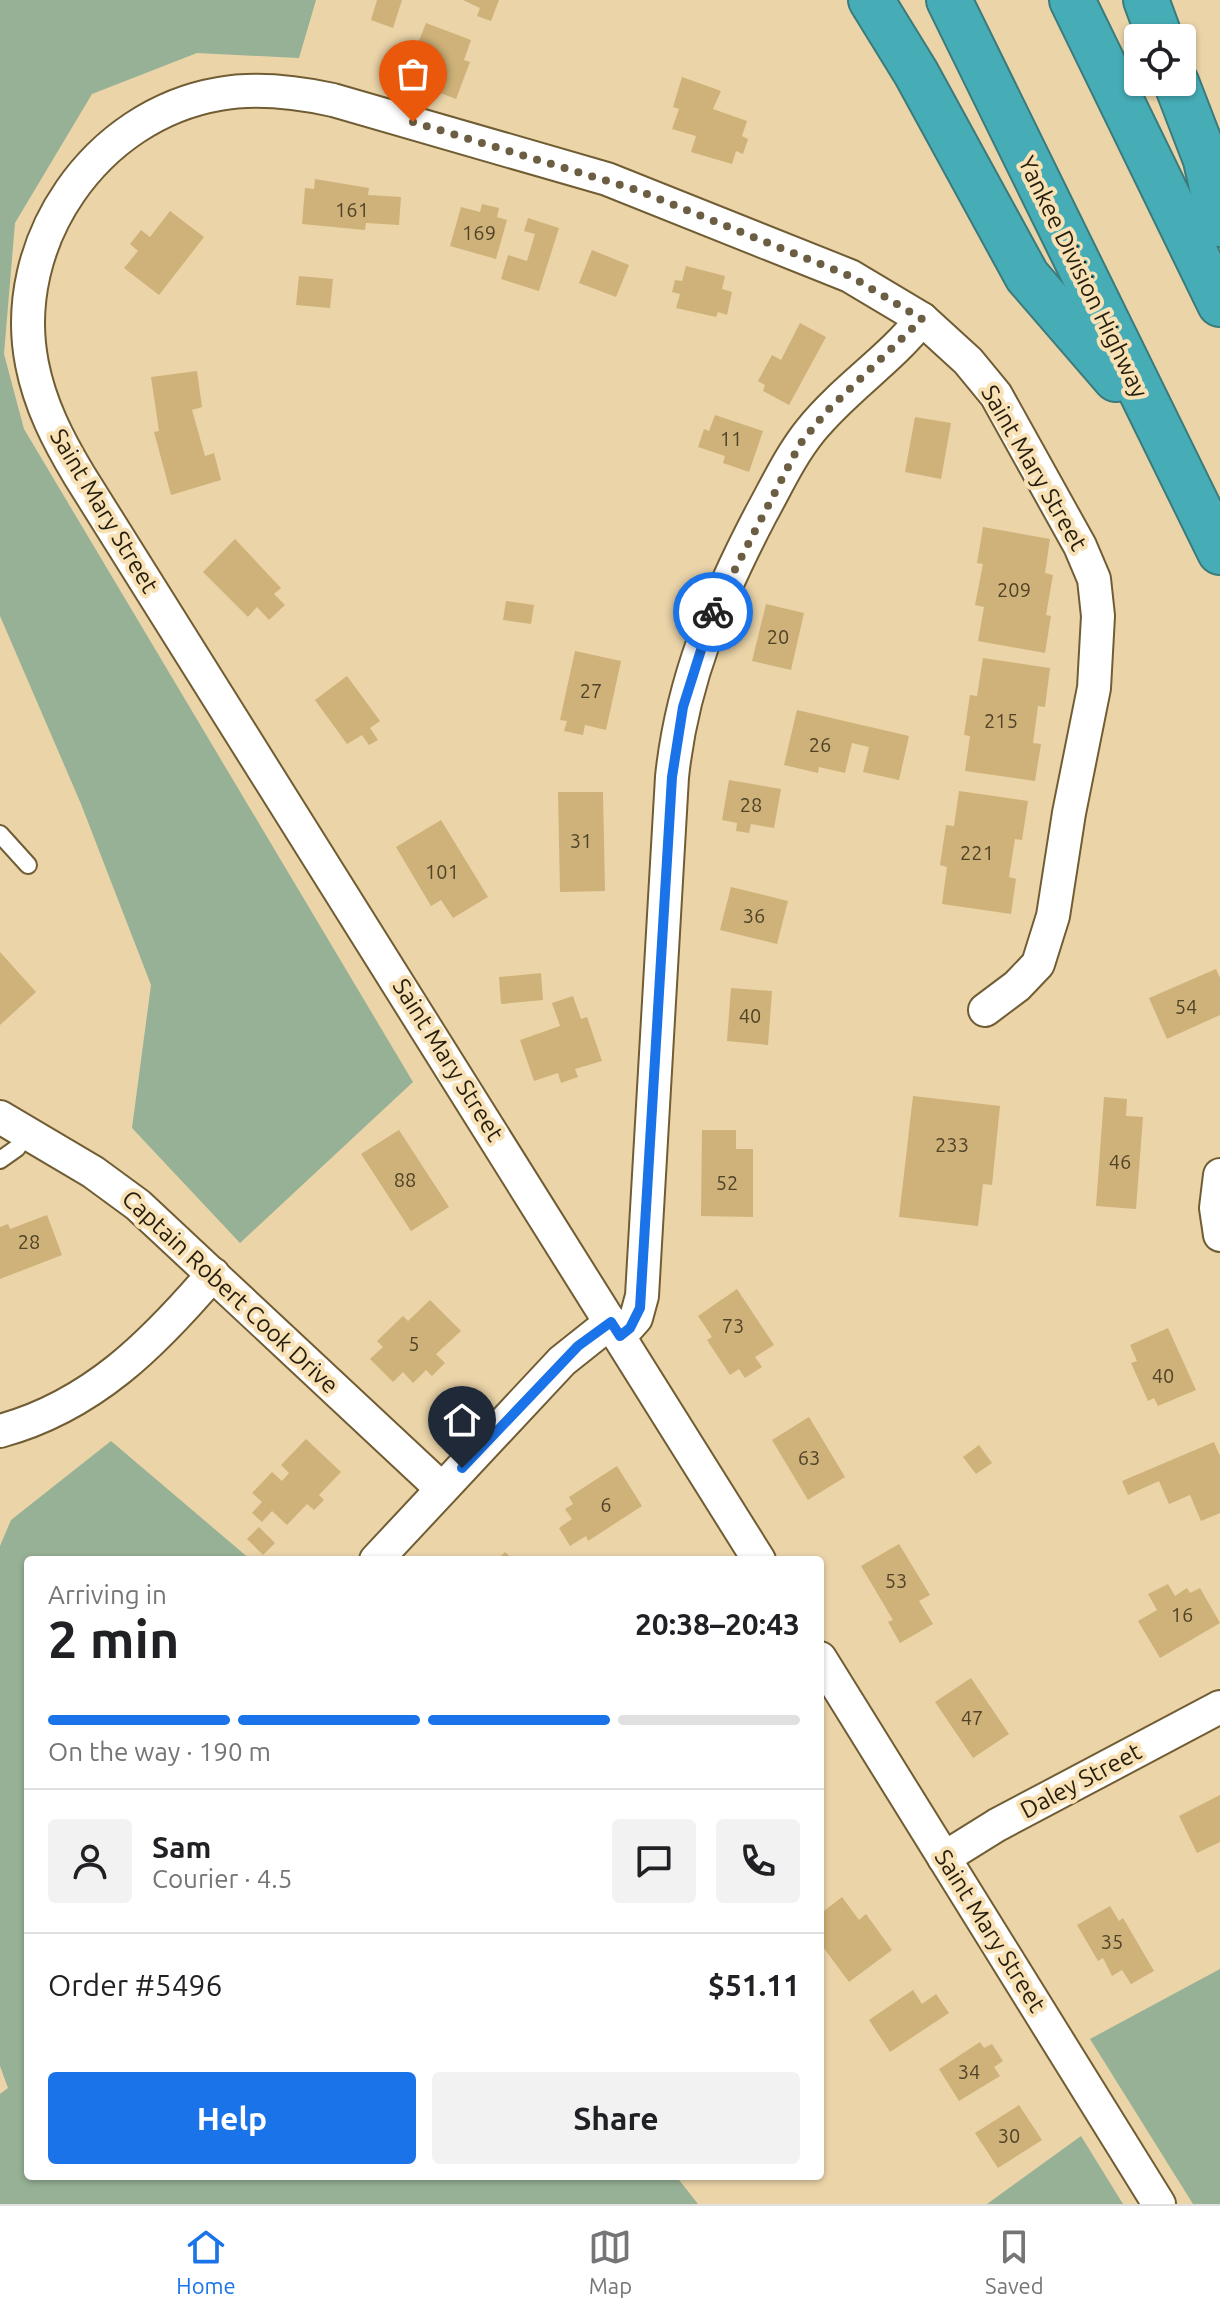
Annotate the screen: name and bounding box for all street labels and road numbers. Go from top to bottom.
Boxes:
street label: Yankee Division Highway [1013,152,1154,402]
street label: Saint Mary Street [976,380,1093,556]
street label: Saint Mary Street [45,424,164,598]
street label: Saint Mary Street [388,974,510,1146]
street label: Captain Robert Cook Drive [117,1184,344,1399]
street label: Daley Street [1016,1737,1146,1824]
street label: Saint Mary Street [930,1845,1052,2017]

